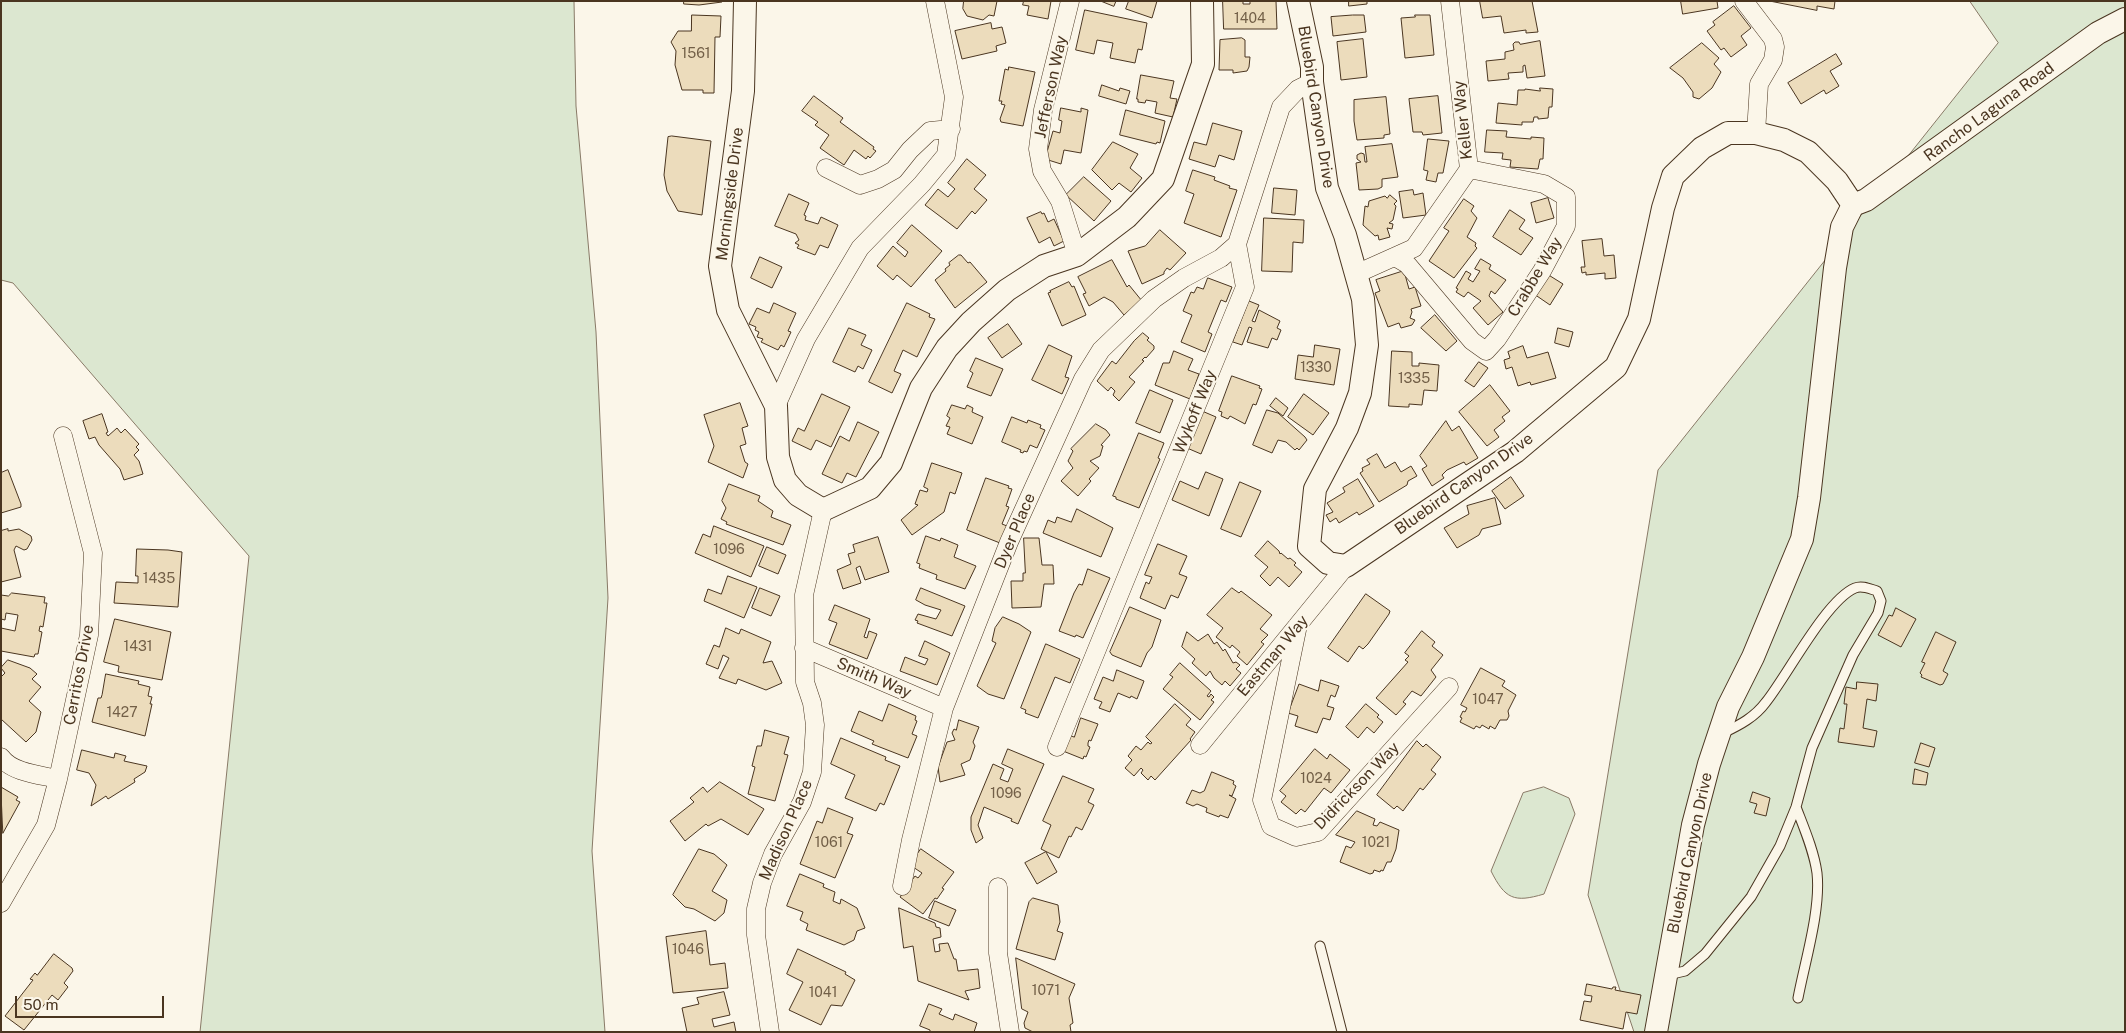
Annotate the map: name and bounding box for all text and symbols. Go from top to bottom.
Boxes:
house number: 1404 [1234,11,1266,27]
street label: Bluebird Canyon Drive [1294,24,1338,190]
street label: Jefferson Way [1031,34,1071,140]
house number: 1561 [681,46,711,62]
street label: Rancho Laguna Road [1920,58,2058,166]
street label: Keller Way [1449,79,1477,161]
street label: Morningside Drive [712,126,748,262]
street label: Crabbe Way [1504,234,1566,320]
house number: 1330 [1300,360,1332,376]
street label: Wykoff Way [1169,367,1221,457]
house number: 1335 [1398,371,1430,387]
street label: Bluebird Canyon Drive [1391,429,1537,539]
street label: Dyer Place [990,490,1040,572]
house number: 1096 [713,542,745,558]
house number: 1435 [143,571,175,587]
street label: Eastman Way [1233,611,1313,701]
street label: Cerritos Drive [60,623,98,727]
house number: 1431 [123,639,153,655]
street label: Smith Way [834,654,914,702]
house number: 1047 [1472,692,1504,708]
house number: 1427 [106,705,138,721]
street label: Didrickson Way [1310,738,1404,834]
house number: 1024 [1300,771,1332,787]
street label: Bluebird Canyon Drive [1664,771,1716,935]
street label: Madison Place [755,777,817,883]
house number: 1096 [990,786,1022,802]
house number: 1061 [815,835,843,851]
house number: 1021 [1362,835,1390,851]
house number: 1046 [672,942,704,958]
house number: 1071 [1032,983,1060,999]
house number: 1041 [809,985,837,1001]
scale bar [18,986,166,1018]
text: 50 m [23,996,58,1013]

